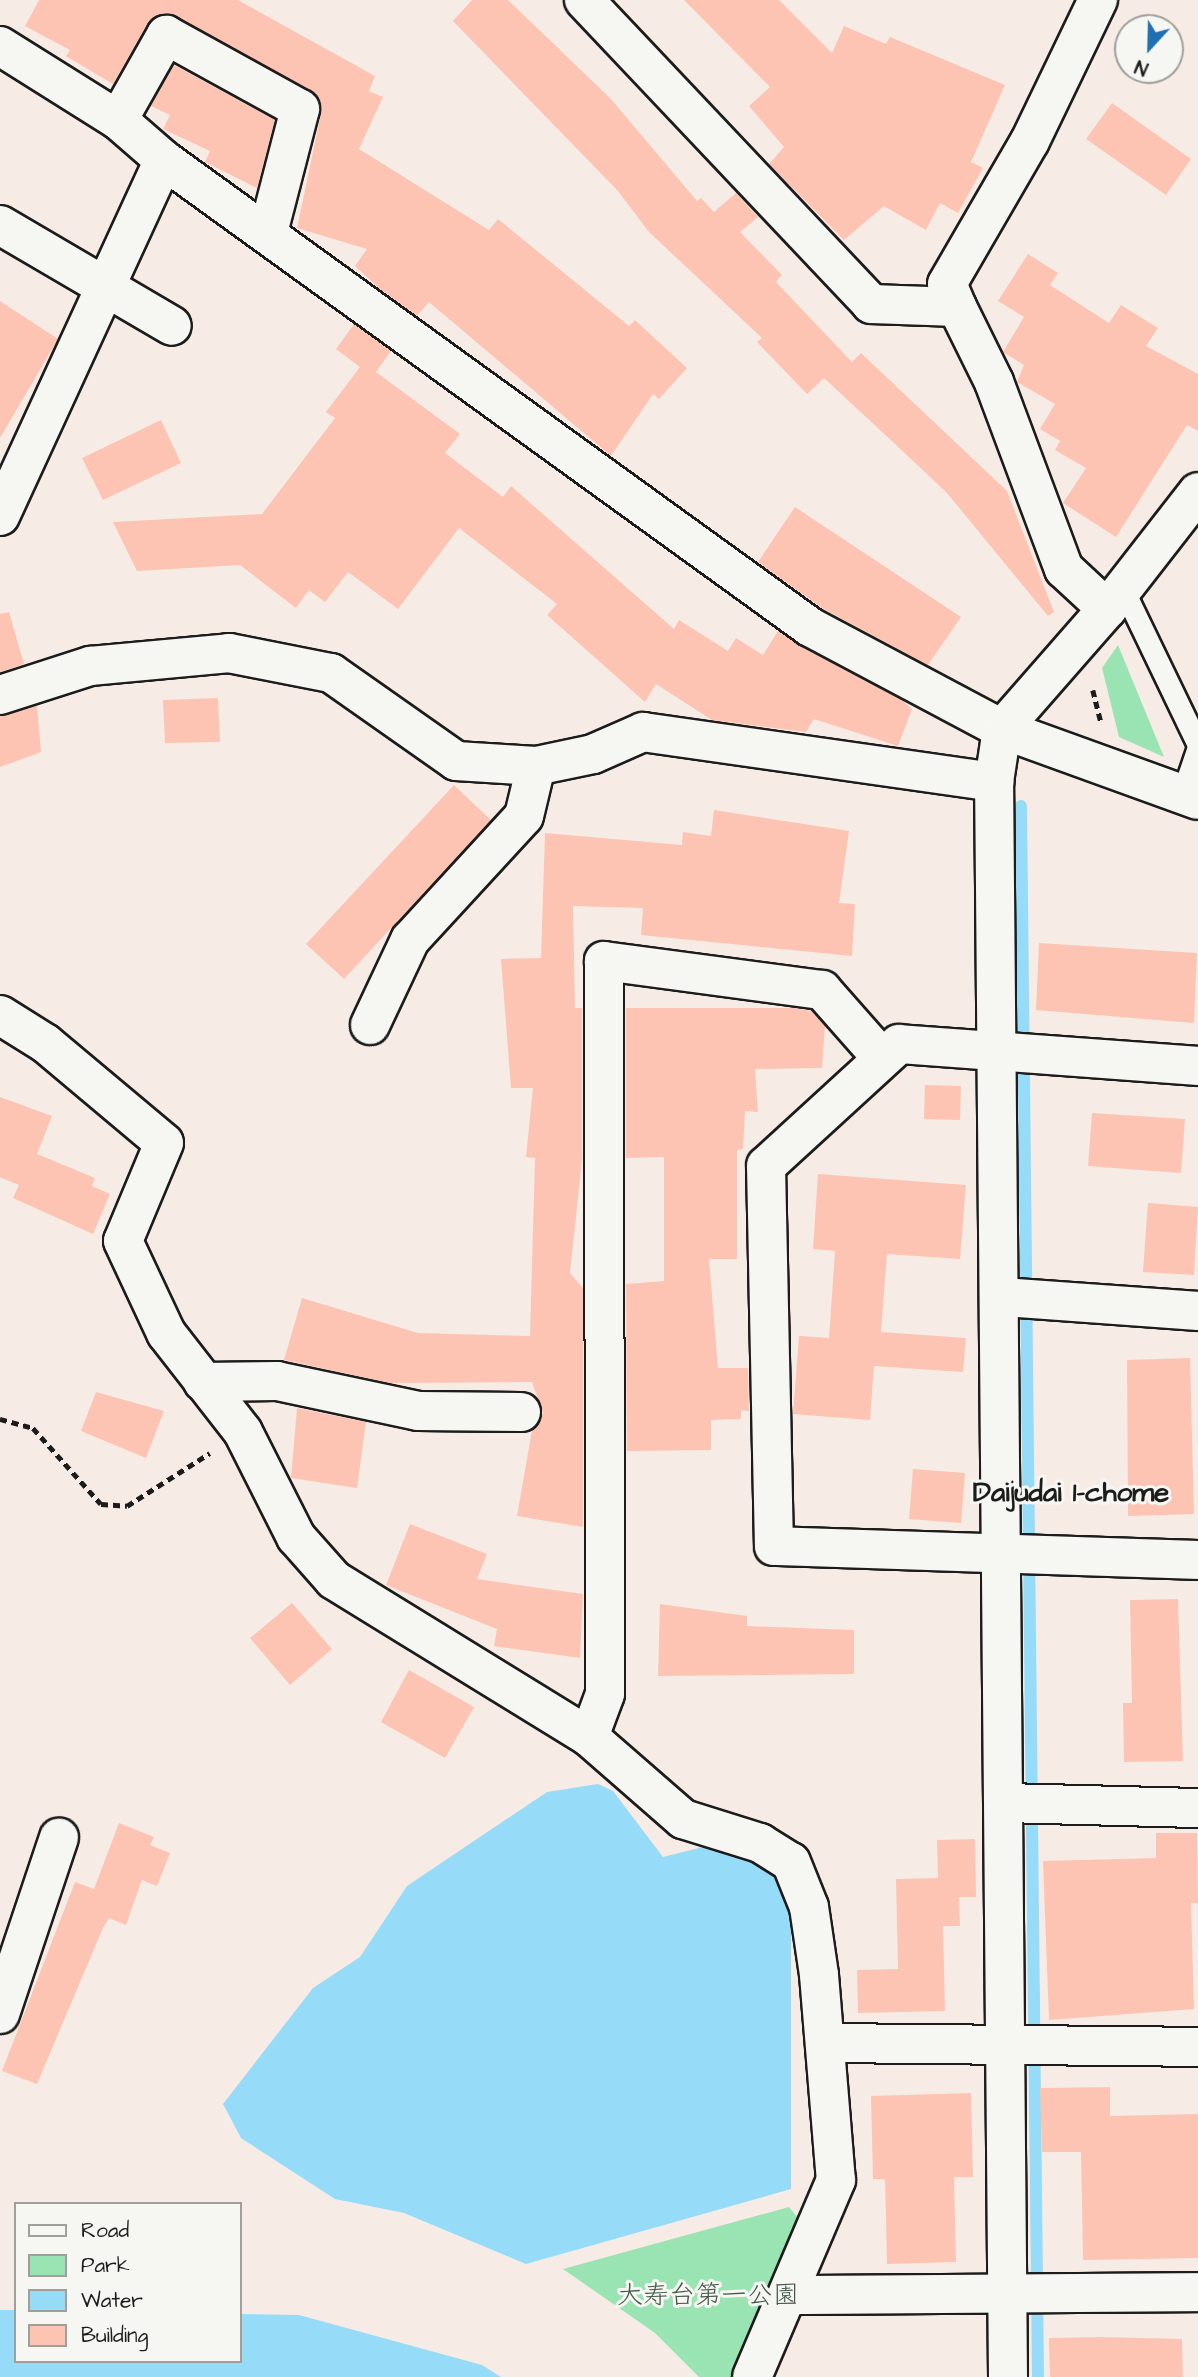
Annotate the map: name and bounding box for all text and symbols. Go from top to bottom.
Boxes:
north arrow [1114,14,1184,84]
text: N [1131,52,1152,82]
district label: Daijudai 1-chome [973,1476,1169,1510]
legend [14,2202,242,2363]
text: Road [81,2216,129,2245]
text: Park [81,2251,130,2280]
park label: 大寿台第一公園 [617,2280,799,2312]
text: Water [81,2286,143,2315]
text: Building [81,2321,148,2350]

